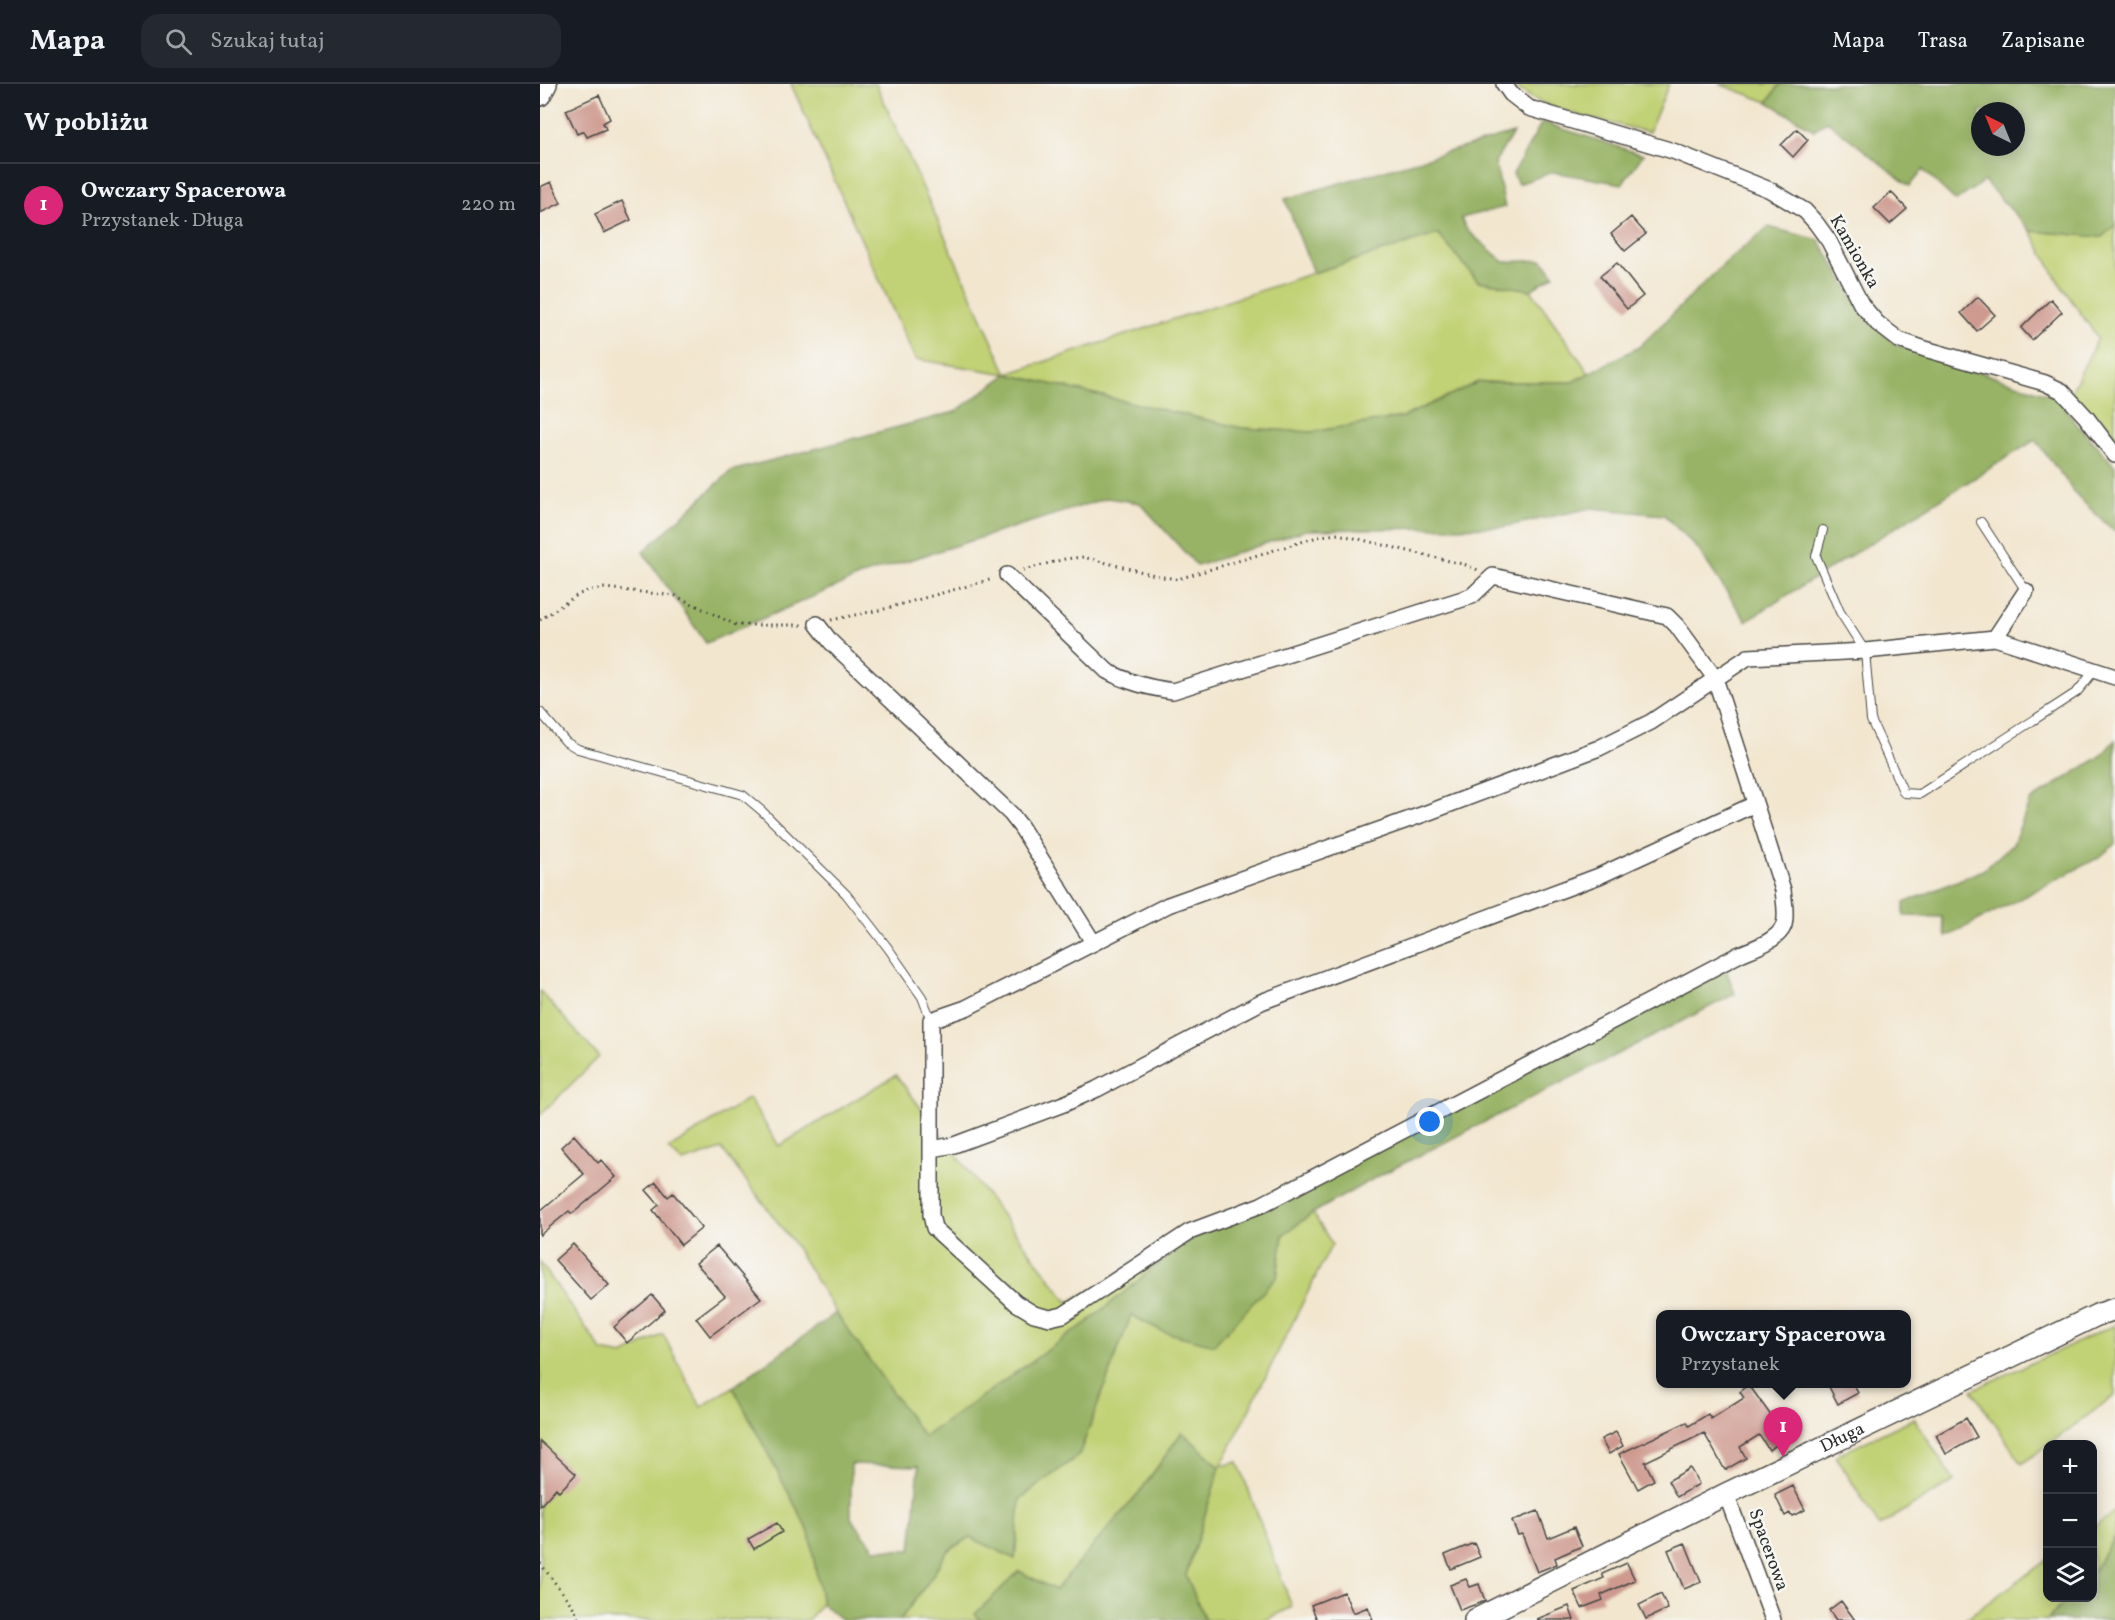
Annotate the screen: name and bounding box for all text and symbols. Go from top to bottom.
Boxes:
search box [141,14,561,68]
text: Mapa [30,22,105,61]
icon: search [162,25,195,58]
text: Szukaj tutaj [210,26,324,57]
text: Mapa [1832,27,1885,56]
text: Trasa [1918,27,1968,56]
text: Zapisane [2001,27,2085,56]
north arrow [1971,102,2025,156]
text: W pobliżu [24,105,148,141]
text: Owczary Spacerowa [81,176,286,207]
text: 1 [39,191,48,219]
text: 220 m [461,191,516,219]
text: Przystanek · Długa [81,207,244,235]
street label: Kamionka [1823,210,1885,294]
your location [1415,1107,1444,1136]
popup [1656,1310,1911,1388]
text: Owczary Spacerowa [1681,1320,1886,1351]
text: Przystanek [1681,1351,1780,1379]
pin: 1 [1764,1408,1802,1457]
street label: Długa [1816,1416,1869,1459]
map controls [2043,1440,2097,1602]
button: + [2043,1440,2097,1494]
button: − [2043,1494,2097,1548]
street label: Spacerowa [1742,1505,1794,1595]
button: layers [2043,1548,2097,1602]

